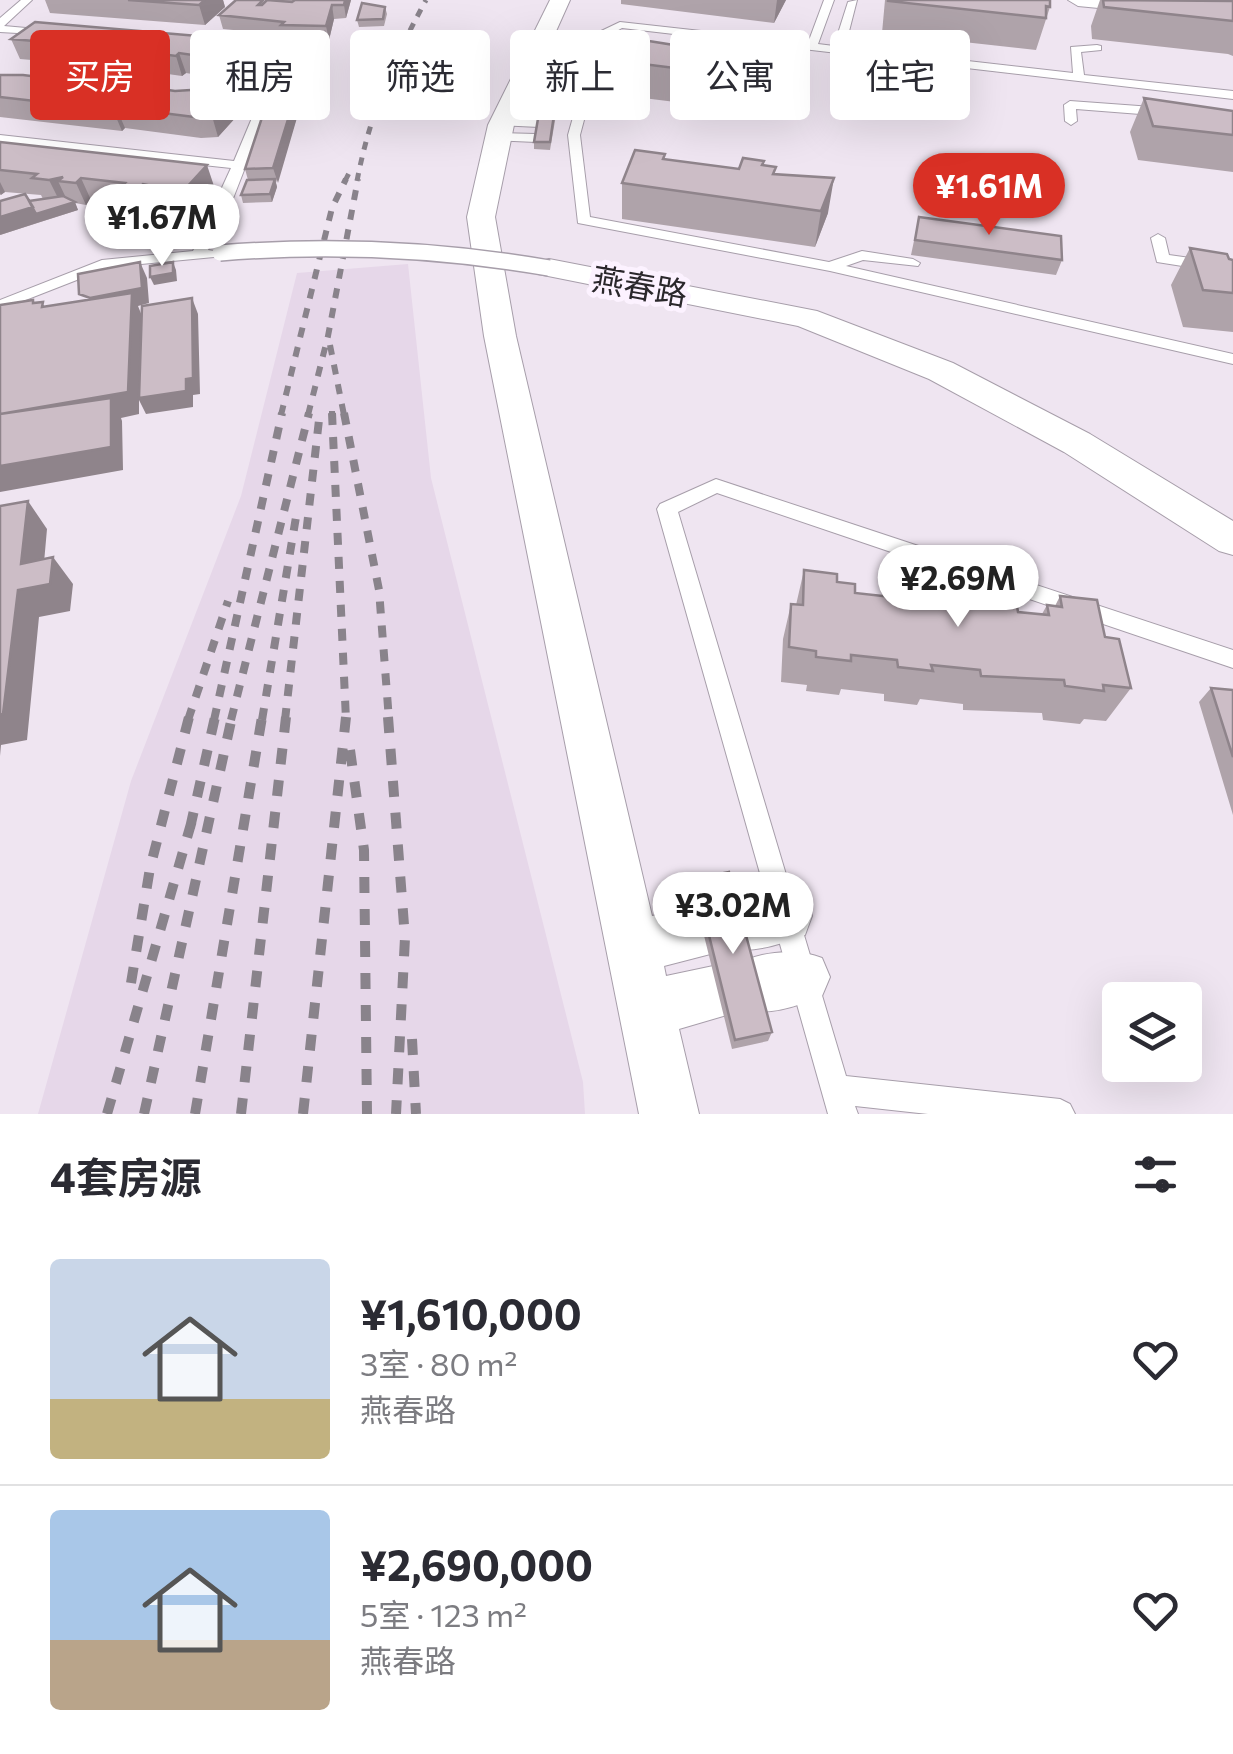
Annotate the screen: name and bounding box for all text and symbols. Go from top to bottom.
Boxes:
chip: 买房 [30,30,170,120]
chip: 租房 [190,30,330,120]
chip: 筛选 [350,30,490,120]
chip: 新上 [510,30,650,120]
chip: 公寓 [670,30,810,120]
chip: 住宅 [830,30,970,120]
pin: ¥1.61M [908,153,1070,238]
text: ¥1.61M [935,165,1043,205]
pin: ¥1.67M [81,184,243,269]
text: ¥1.67M [107,196,217,236]
street label: 燕春路 [589,257,691,313]
pin: ¥2.69M [877,545,1039,630]
text: ¥2.69M [900,557,1016,597]
pin: ¥3.02M [652,872,814,957]
text: ¥3.02M [675,884,791,924]
map controls [1102,982,1202,1082]
button: layers [1102,982,1202,1082]
icon: filters [1128,1147,1183,1202]
text: 4套房源 [50,1150,202,1202]
text: ¥1,610,000 [360,1287,582,1339]
icon: home [130,1299,250,1419]
icon: heart [1128,1332,1183,1387]
text: 3室 · 80 m² [360,1343,517,1383]
text: 燕春路 [360,1389,456,1429]
text: ¥2,690,000 [360,1538,593,1590]
icon: home [130,1550,250,1670]
icon: heart [1128,1583,1183,1638]
text: 5室 · 123 m² [360,1594,527,1634]
text: 燕春路 [360,1640,456,1680]

